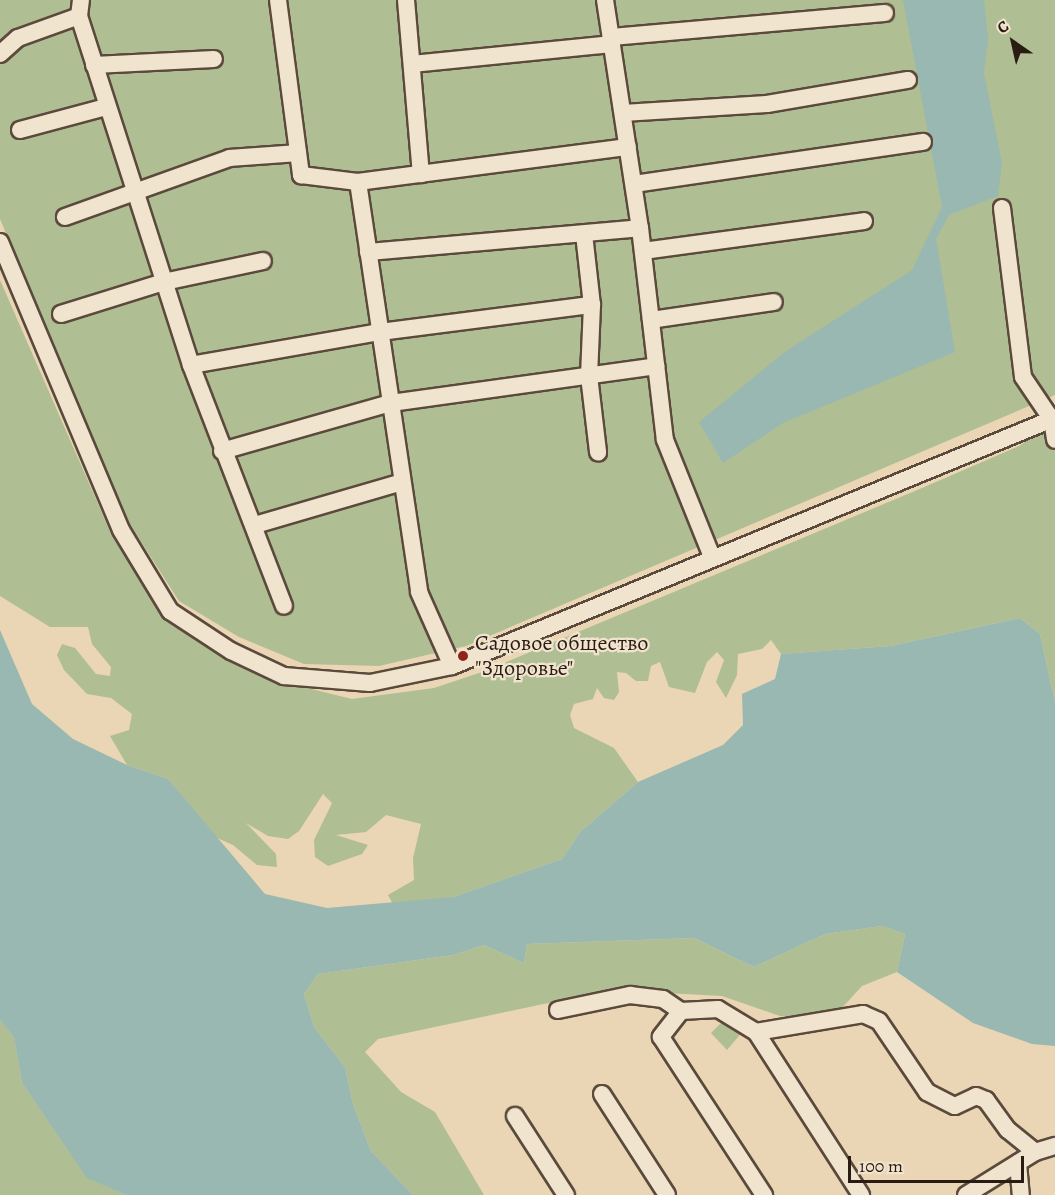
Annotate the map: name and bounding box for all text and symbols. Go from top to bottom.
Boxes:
north arrow [983,12,1043,72]
text: С [993,15,1013,39]
place label: Садовое общество "Здоровье" [475,630,648,682]
marker: Садовое общество "Здоровье" [456,649,470,663]
scale bar [851,1144,1026,1182]
text: 100 m [859,1154,903,1178]

